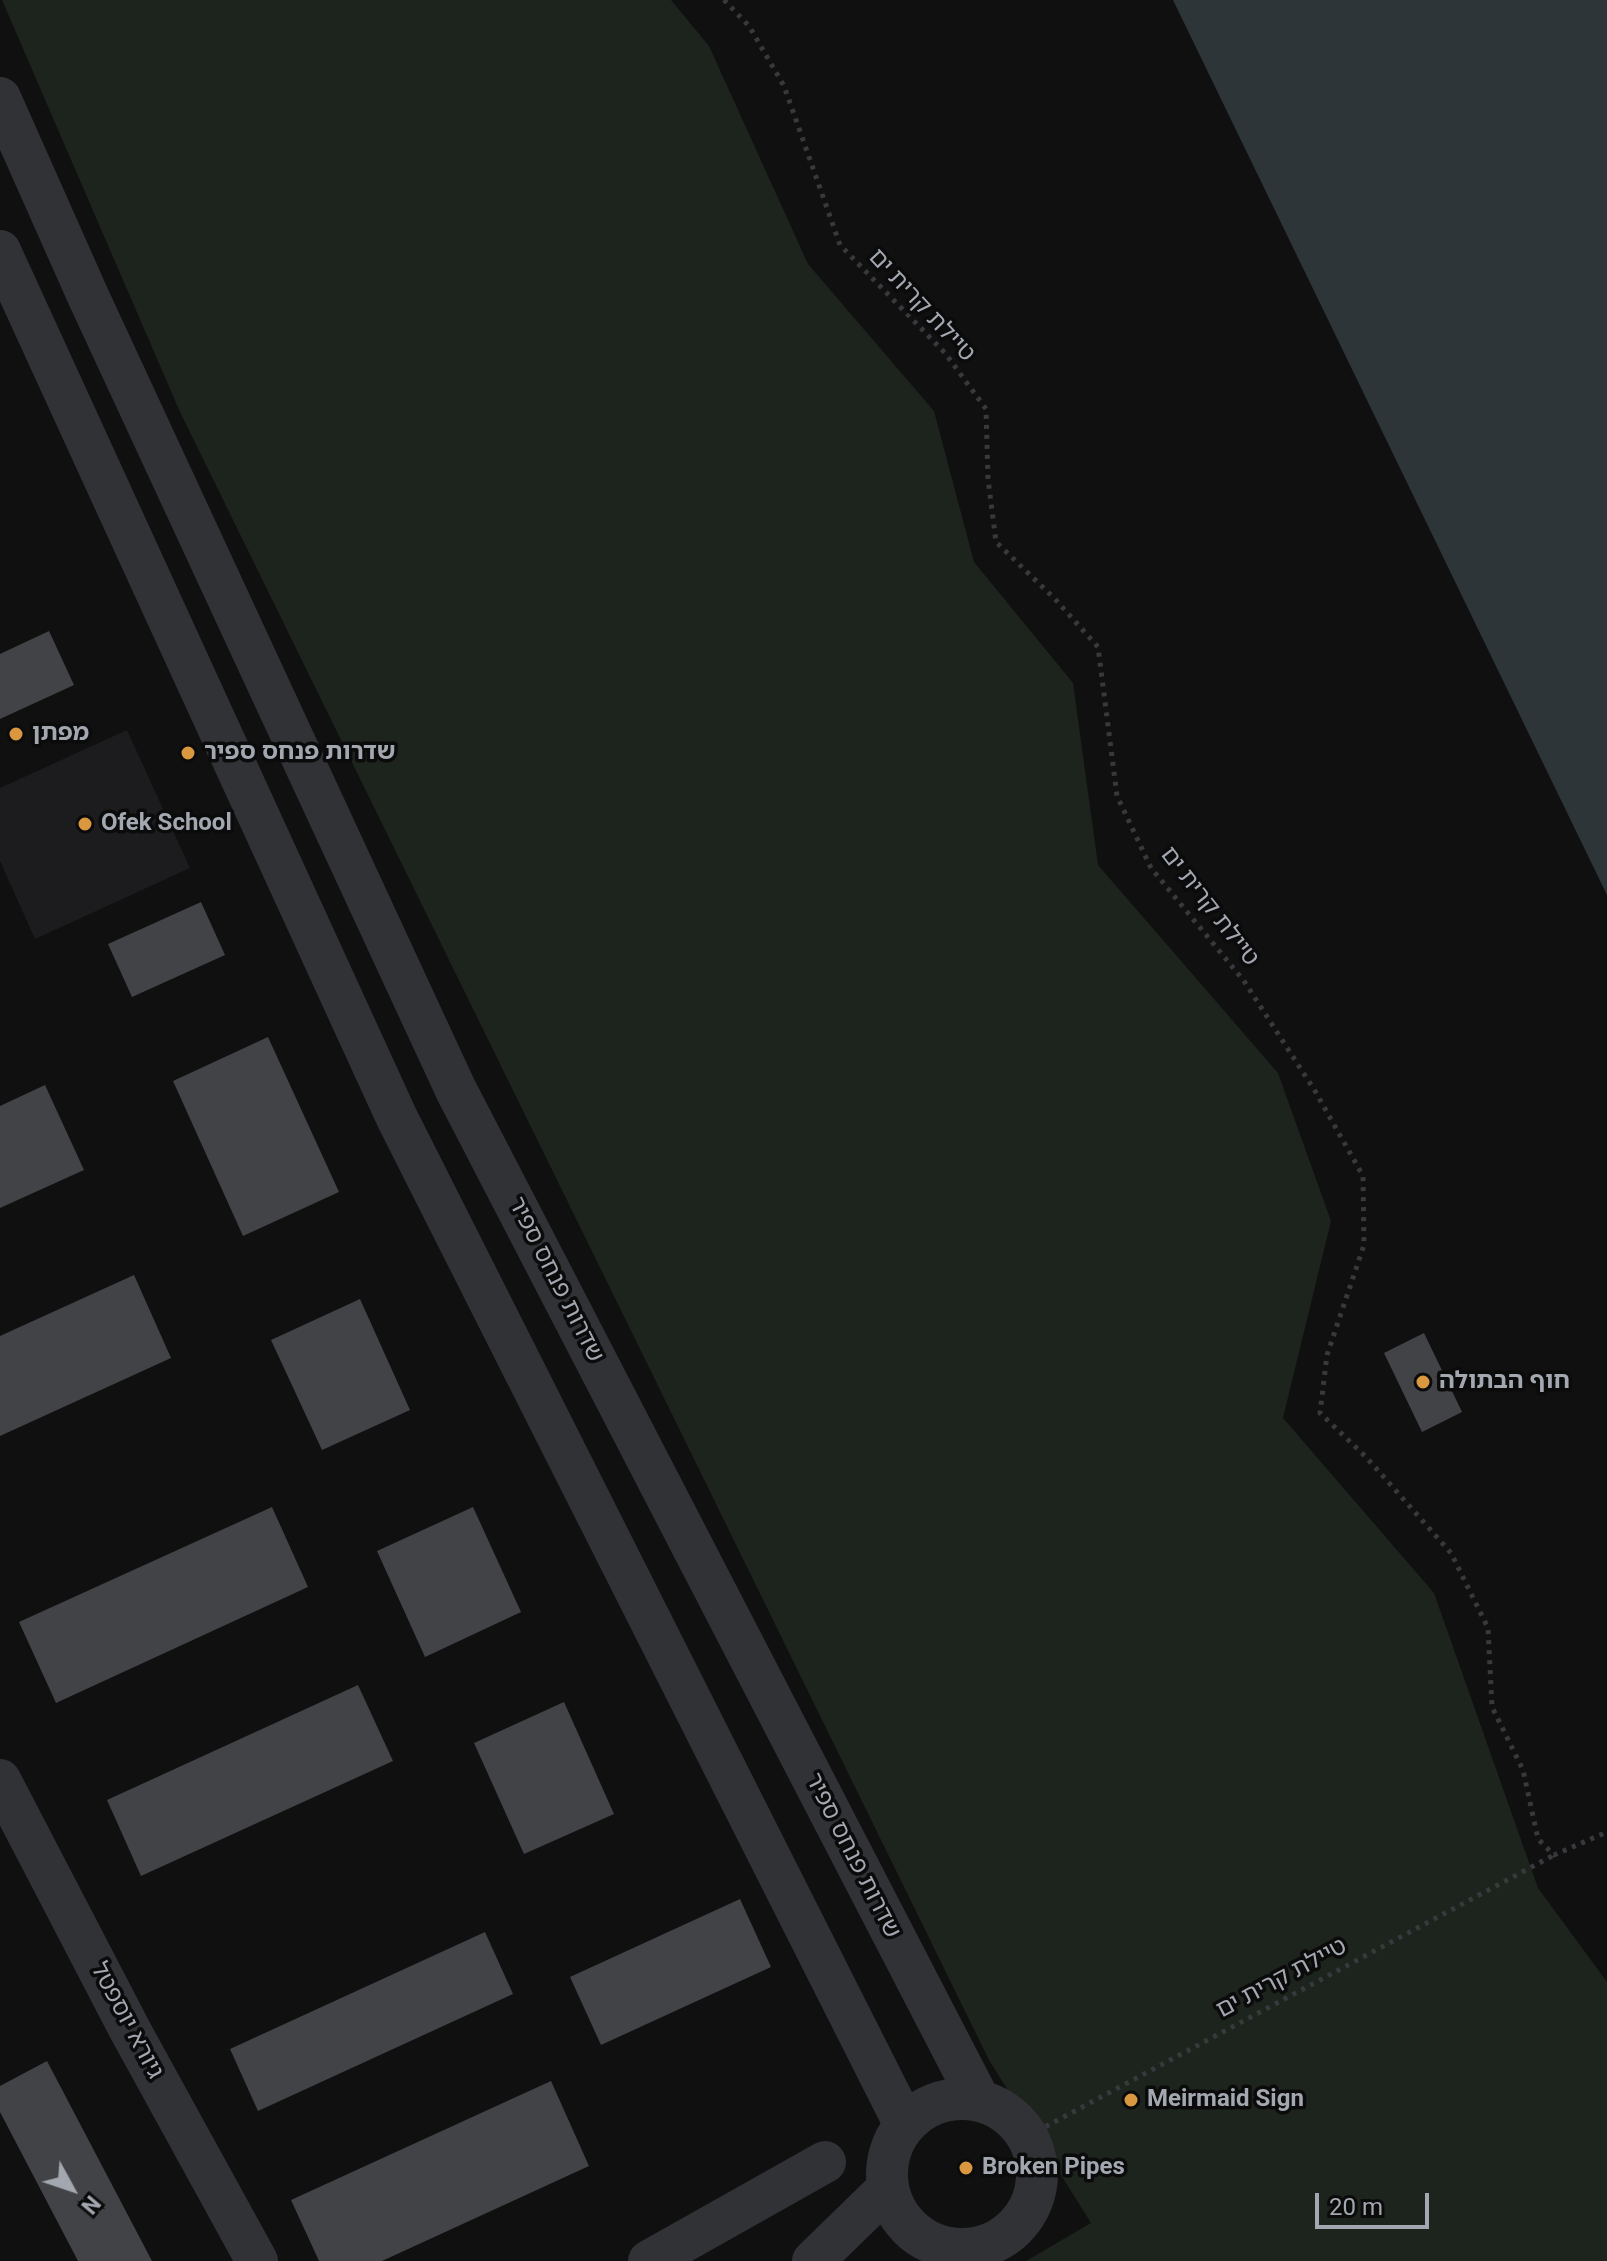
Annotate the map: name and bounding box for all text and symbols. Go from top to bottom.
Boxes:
street label: טיילת קרית ים [862,244,980,368]
place label: מפתן [32,720,89,748]
marker: מפתן [7,725,25,743]
place label: שדרות פנחס ספיר [204,739,396,767]
marker: שדרות פנחס ספיר [179,744,197,762]
place label: Ofek School [101,810,232,838]
marker: Ofek School [76,815,94,833]
street label: טיילת קרית ים [1153,842,1265,972]
street label: שדרות פנחס ספיר [501,1193,609,1367]
place label: חוף הבתולה [1439,1368,1570,1396]
marker: חוף הבתולה [1414,1373,1432,1391]
street label: שדרות פנחס ספיר [798,1769,906,1943]
street label: טיילת קרית ים [1212,1933,1352,2025]
street label: גיורא יוספטל [83,1958,169,2084]
place label: Meirmaid Sign [1147,2086,1304,2114]
marker: Meirmaid Sign [1122,2091,1140,2109]
north arrow [32,2149,112,2229]
place label: Broken Pipes [982,2154,1125,2182]
marker: Broken Pipes [957,2159,975,2177]
scale bar [1319,2177,1433,2227]
text: N [76,2191,105,2219]
text: 20 m [1329,2193,1383,2221]

